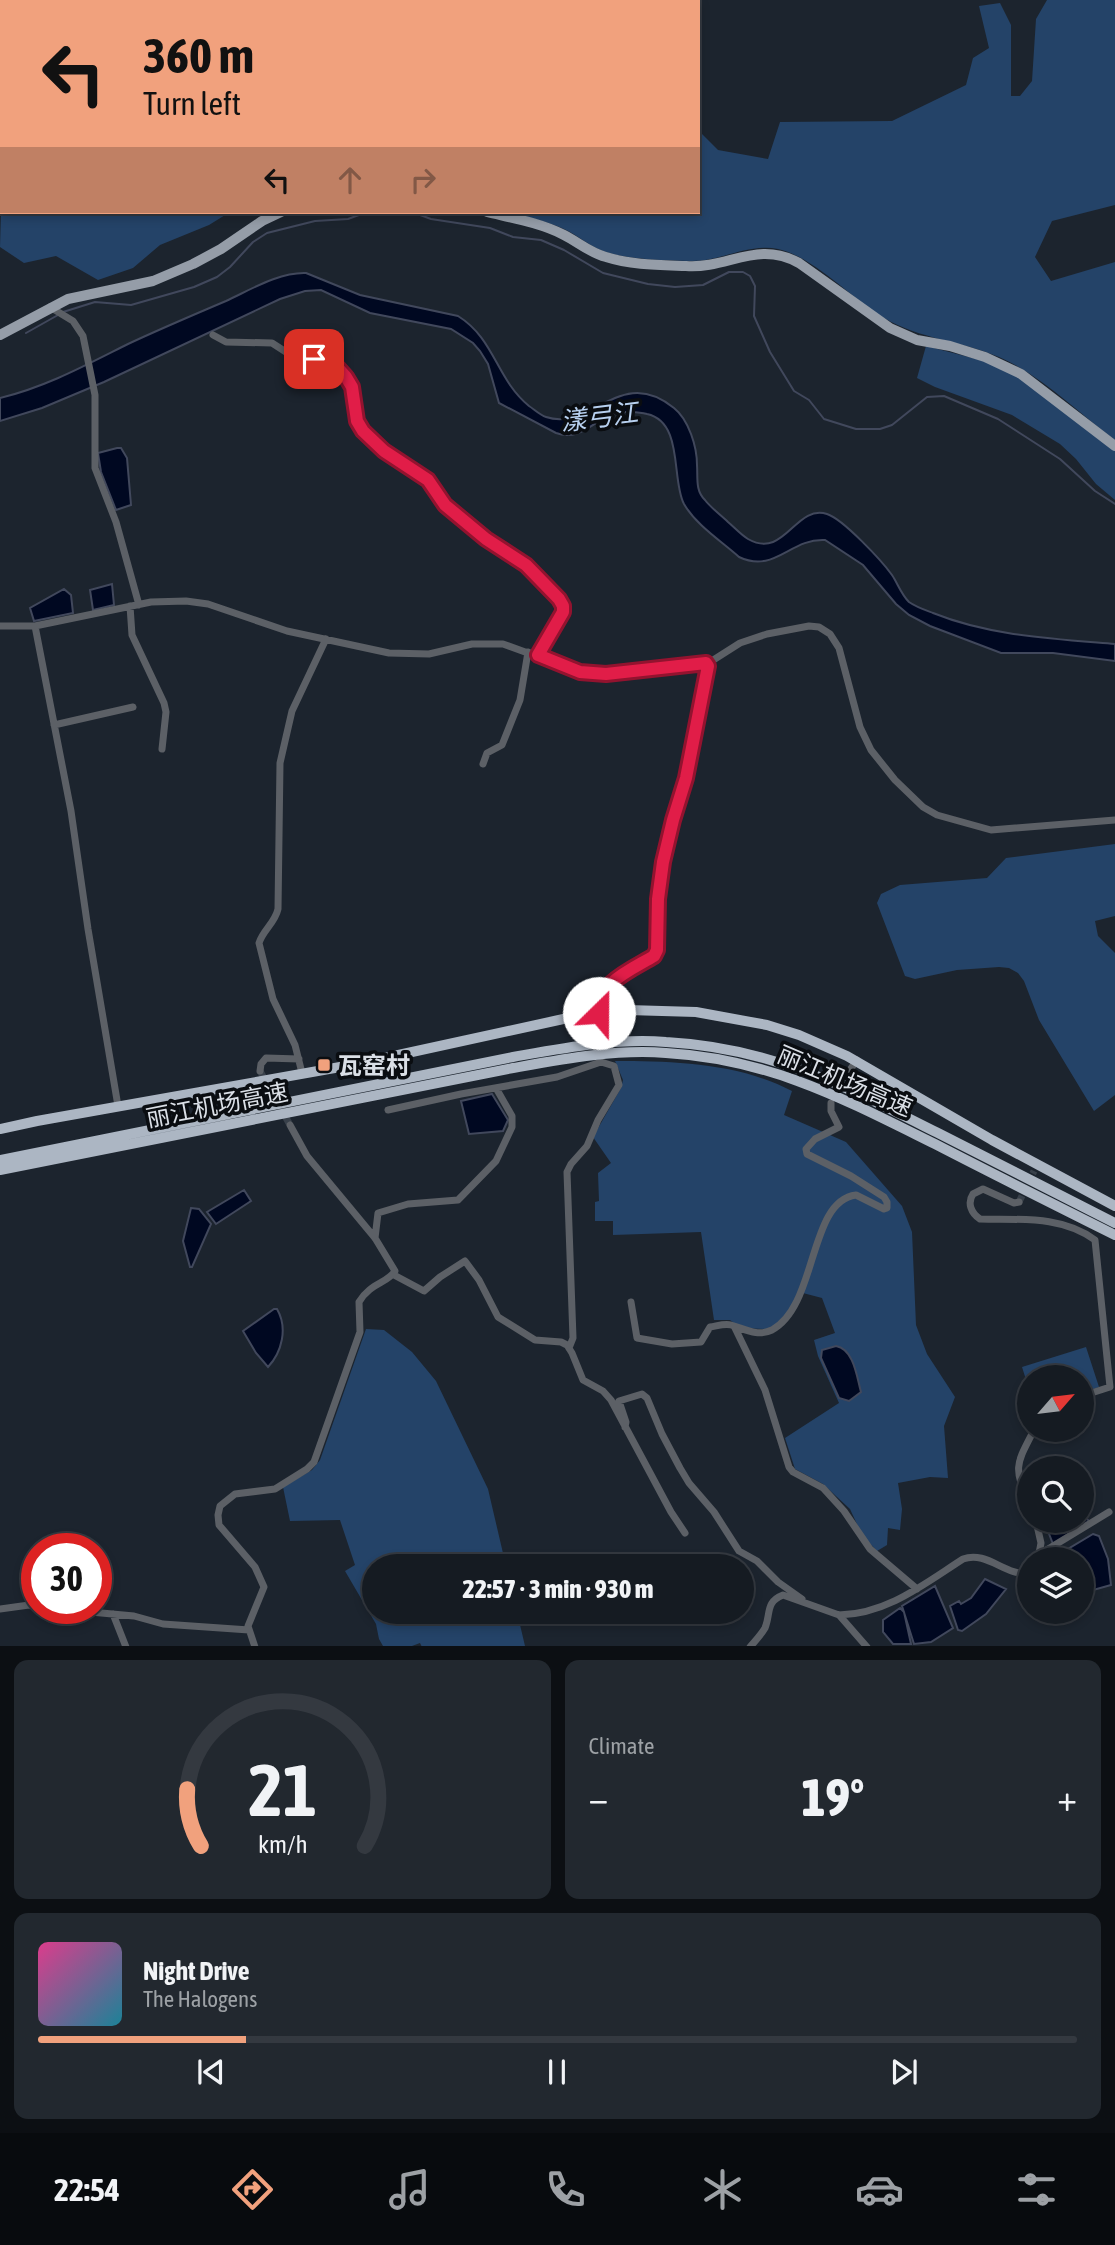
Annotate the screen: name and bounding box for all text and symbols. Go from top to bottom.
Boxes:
text: 360 m [143,27,254,83]
icon: left [28,28,119,119]
text: Turn left [143,85,241,122]
icon: left [258,161,296,199]
icon: ahead [331,161,369,199]
icon: right [404,161,442,199]
pin [284,329,344,389]
icon: arrive [295,340,333,378]
water label: 漾弓江 [558,397,643,437]
position arrow [562,976,636,1050]
street label: 丽江机场高速 [773,1040,917,1122]
place label: 瓦窑村 [338,1052,410,1079]
marker: 瓦窑村 [316,1057,332,1073]
street label: 丽江机场高速 [144,1078,290,1132]
north arrow [1017,1365,1094,1442]
map controls [1017,1365,1094,1624]
button: search [1017,1456,1094,1533]
speed limit sign: 30 [21,1533,112,1624]
button: layers [1017,1547,1094,1624]
text: 22:57 · 3 min · 930 m [463,1574,653,1604]
text: Climate [589,1733,654,1759]
text: 21 [248,1748,316,1831]
text: 19° [801,1767,864,1827]
text: − [589,1776,608,1819]
text: + [1057,1776,1077,1819]
text: km/h [257,1829,307,1857]
text: Night Drive [143,1956,250,1986]
text: The Halogens [143,1986,257,2012]
icon: previous [192,2053,230,2091]
icon: pause [538,2053,576,2091]
icon: next [885,2053,923,2091]
icon: directions [228,2165,277,2214]
icon: music [385,2165,434,2214]
icon: phone [541,2165,590,2214]
icon: climate [698,2165,747,2214]
icon: car [855,2165,904,2214]
icon: filters [1012,2165,1061,2214]
text: 22:54 [54,2171,120,2208]

